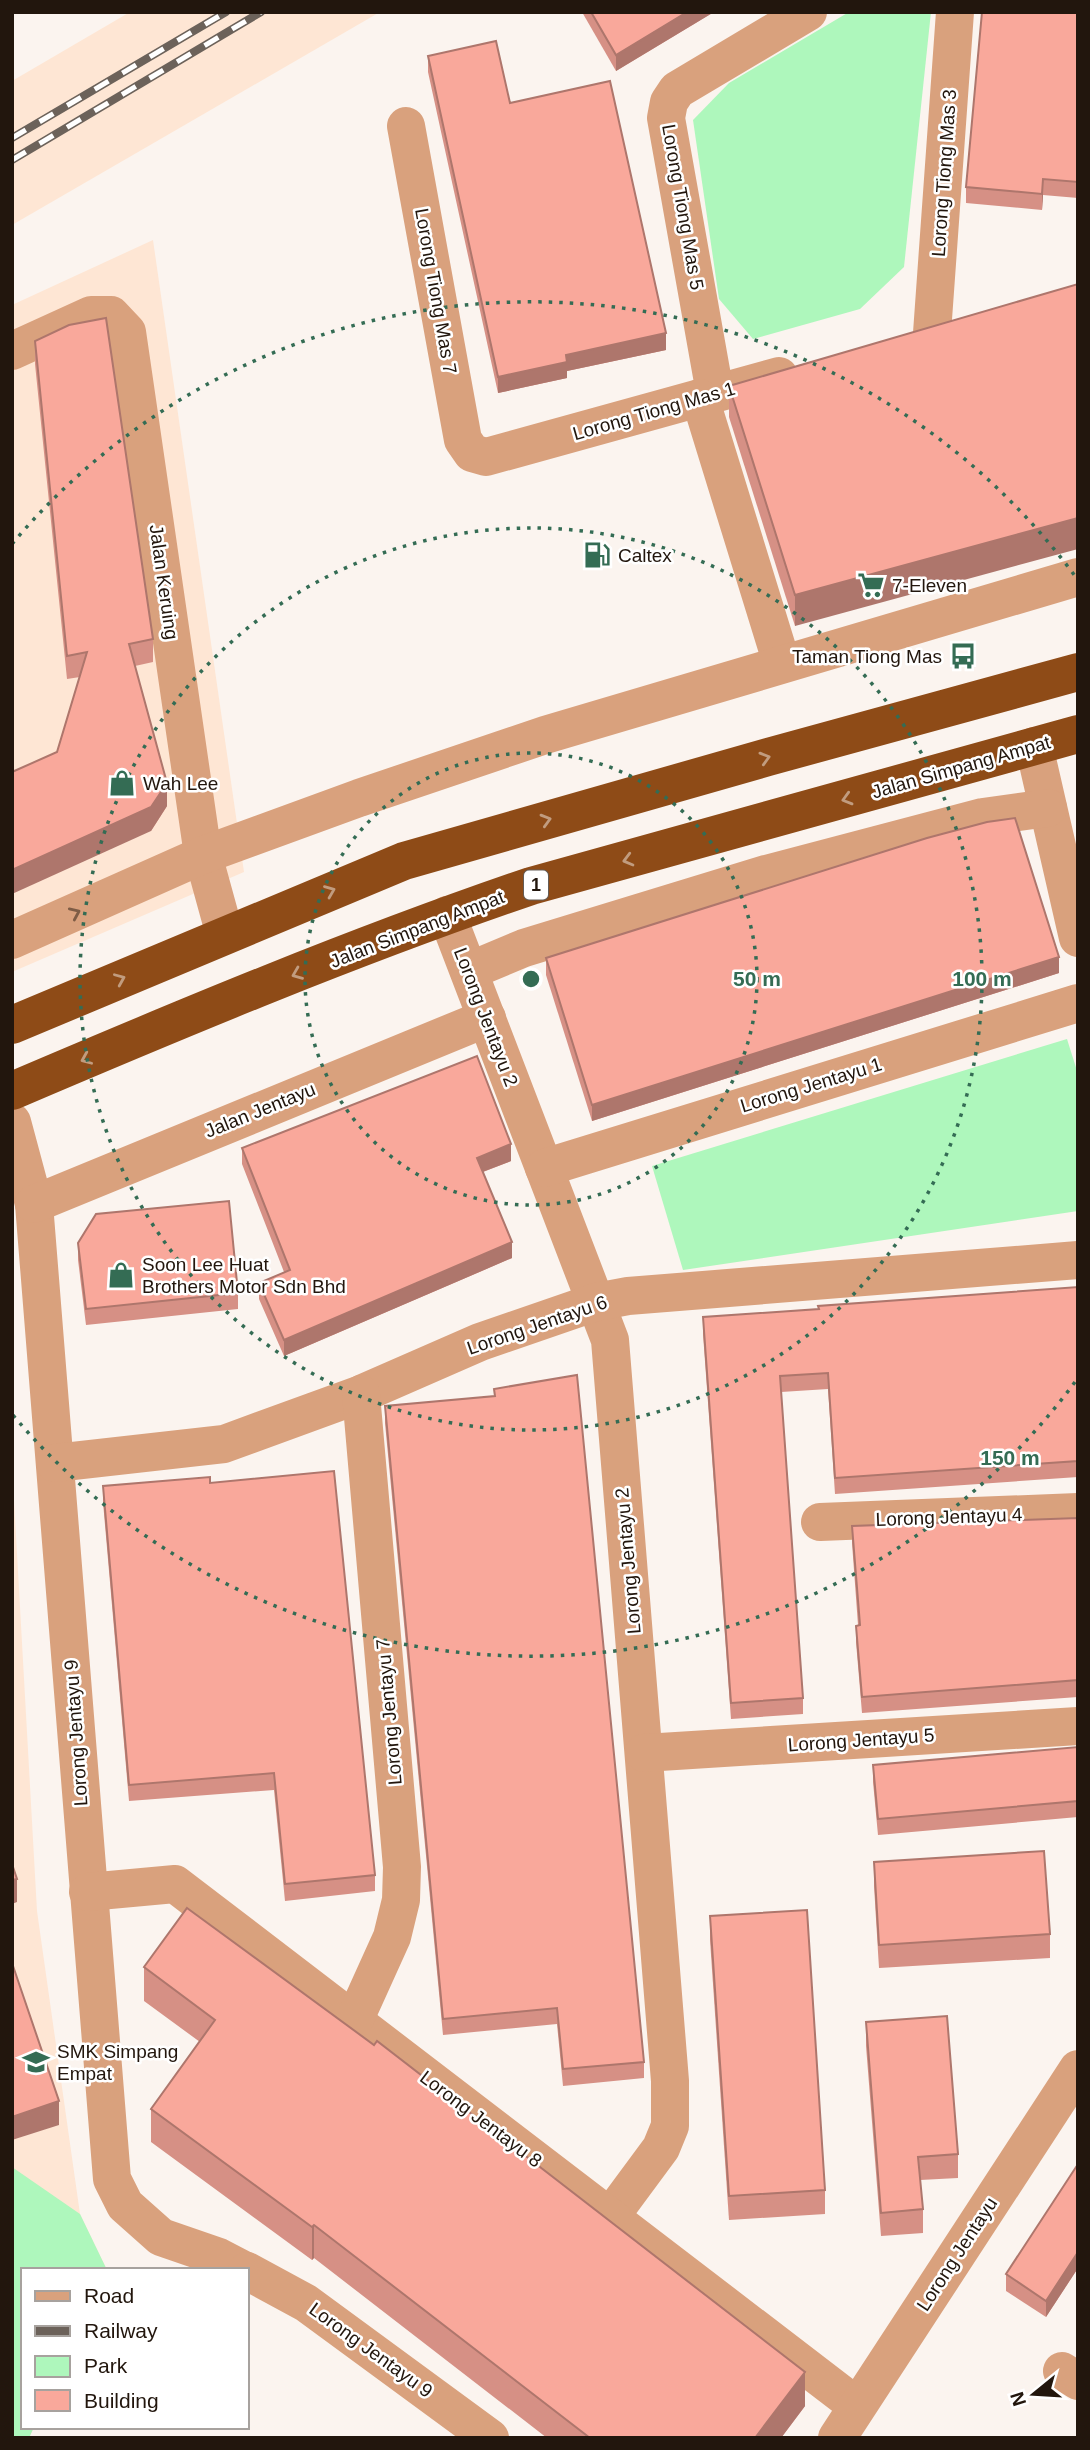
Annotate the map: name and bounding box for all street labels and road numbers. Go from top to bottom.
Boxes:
street label: Lorong Tiong Mas 3 [928,88,960,258]
street label: Lorong Tiong Mas 5 [658,122,708,292]
street label: Lorong Tiong Mas 7 [411,206,461,376]
street label: Lorong Tiong Mas 1 [570,378,738,444]
street label: Jalan Keruing [146,523,182,641]
street label: Jalan Simpang Ampat [869,731,1053,803]
road number: 1 [524,870,548,900]
street label: Jalan Simpang Ampat [327,886,508,972]
street label: Lorong Jentayu 2 [450,945,522,1089]
street label: Lorong Jentayu 1 [738,1053,884,1117]
street label: Jalan Jentayu [202,1078,318,1142]
street label: Lorong Jentayu 6 [464,1291,610,1359]
street label: Lorong Jentayu 2 [611,1487,645,1635]
street label: Lorong Jentayu 4 [875,1504,1023,1530]
street label: Lorong Jentayu 7 [372,1638,406,1786]
street label: Lorong Jentayu 9 [60,1659,92,1807]
street label: Lorong Jentayu 5 [787,1724,935,1756]
street label: Lorong Jentayu 8 [416,2066,546,2172]
street label: Lorong Jentayu [913,2193,1001,2315]
street label: Lorong Jentayu 9 [305,2298,437,2402]

